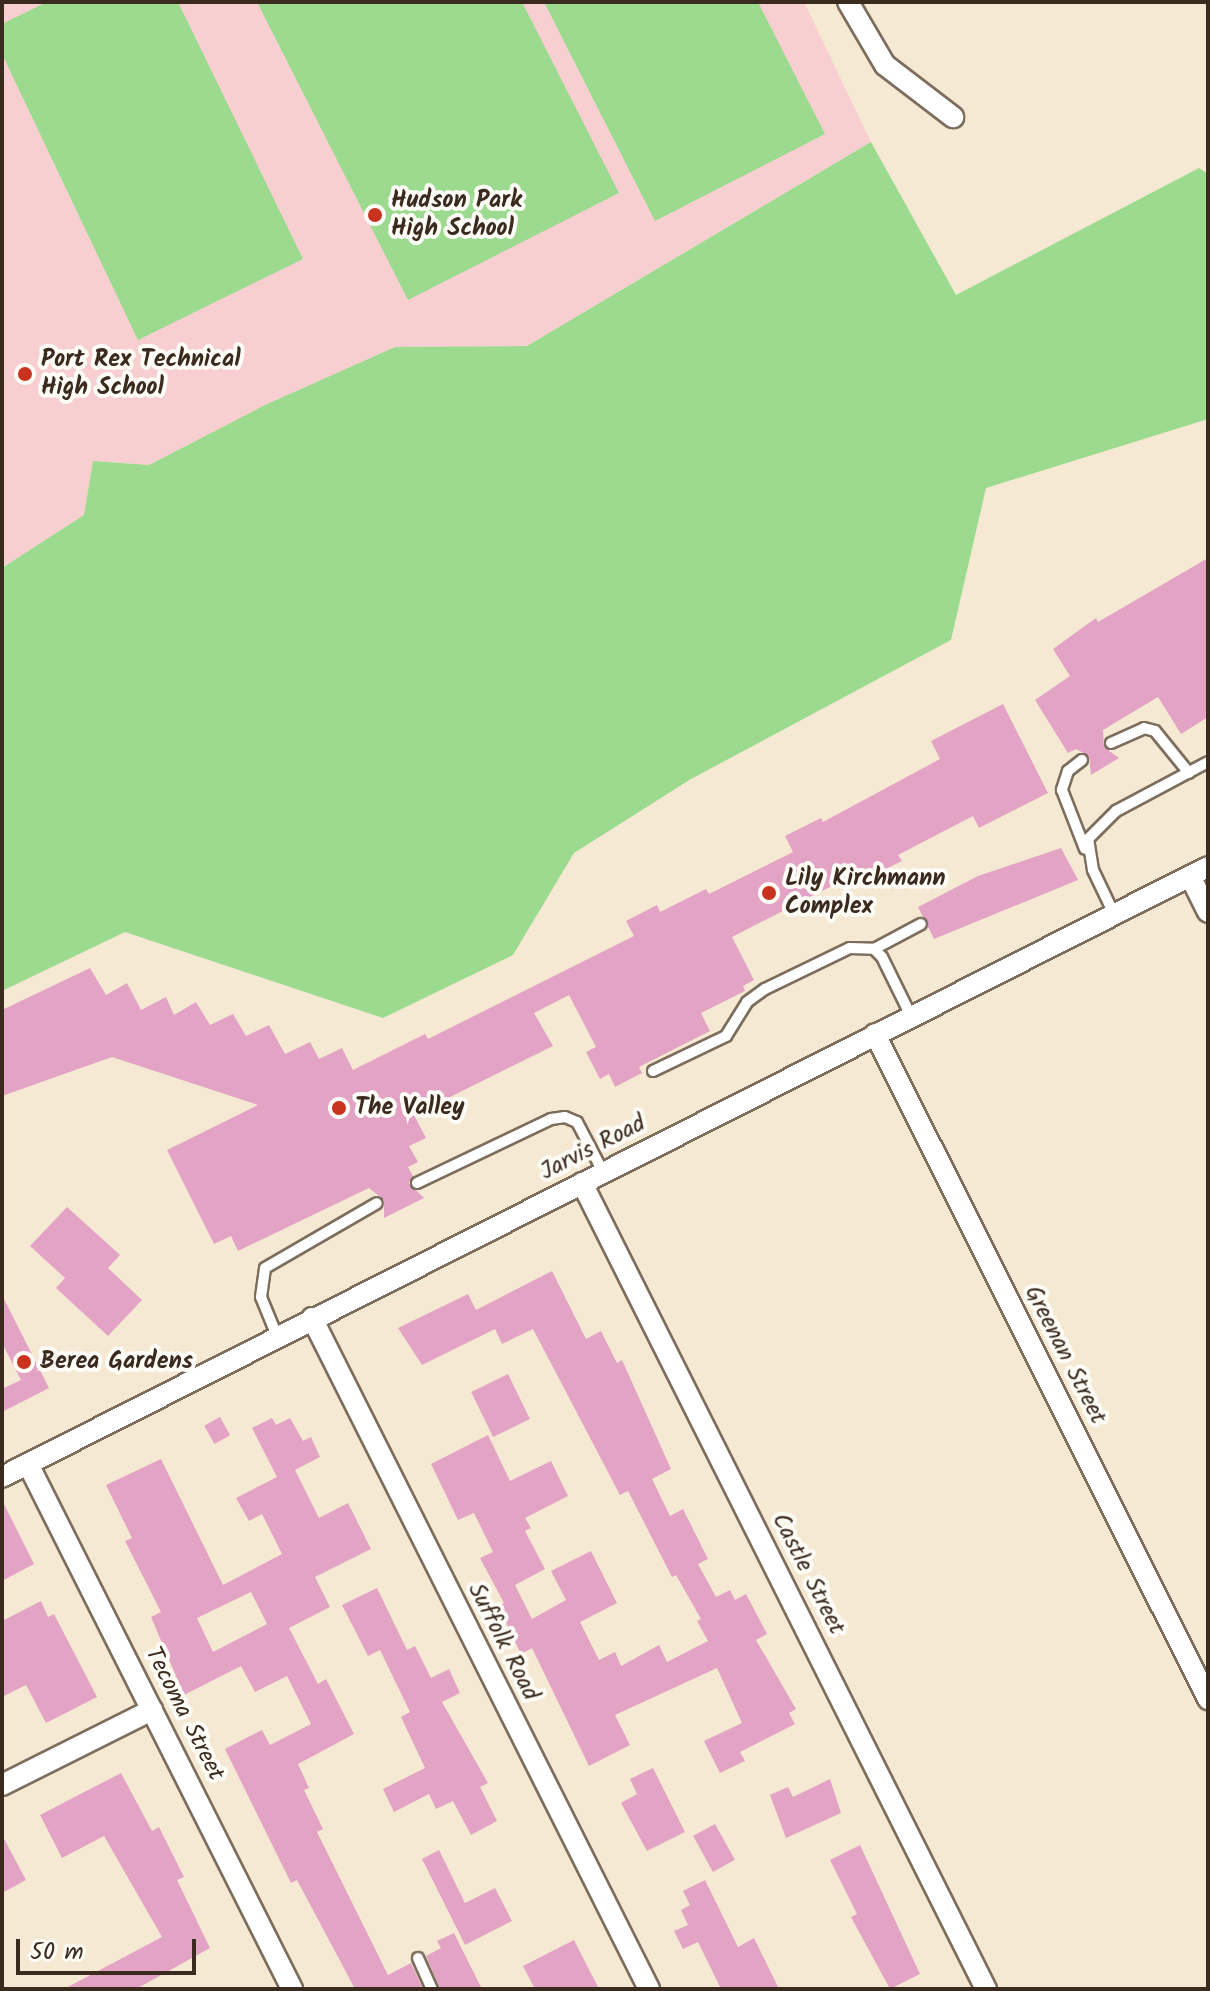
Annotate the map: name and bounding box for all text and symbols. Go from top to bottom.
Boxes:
place label: Hudson Park High School [391,187,522,243]
marker: Hudson Park High School [366,206,384,224]
place label: Port Rex Technical High School [41,346,241,402]
marker: Port Rex Technical High School [16,365,34,383]
place label: Lily Kirchmann Complex [785,865,946,921]
marker: Lily Kirchmann Complex [760,884,778,902]
place label: The Valley [355,1094,464,1122]
marker: The Valley [330,1099,348,1117]
street label: Jarvis Road [536,1109,650,1187]
street label: Greenan Street [1018,1281,1112,1429]
place label: Berea Gardens [40,1348,193,1376]
marker: Berea Gardens [15,1353,33,1371]
street label: Castle Street [765,1509,851,1639]
street label: Suffolk Road [461,1578,545,1706]
street label: Tecoma Street [138,1642,230,1786]
scale bar [20,1923,200,1973]
text: 50 m [30,1933,84,1972]

